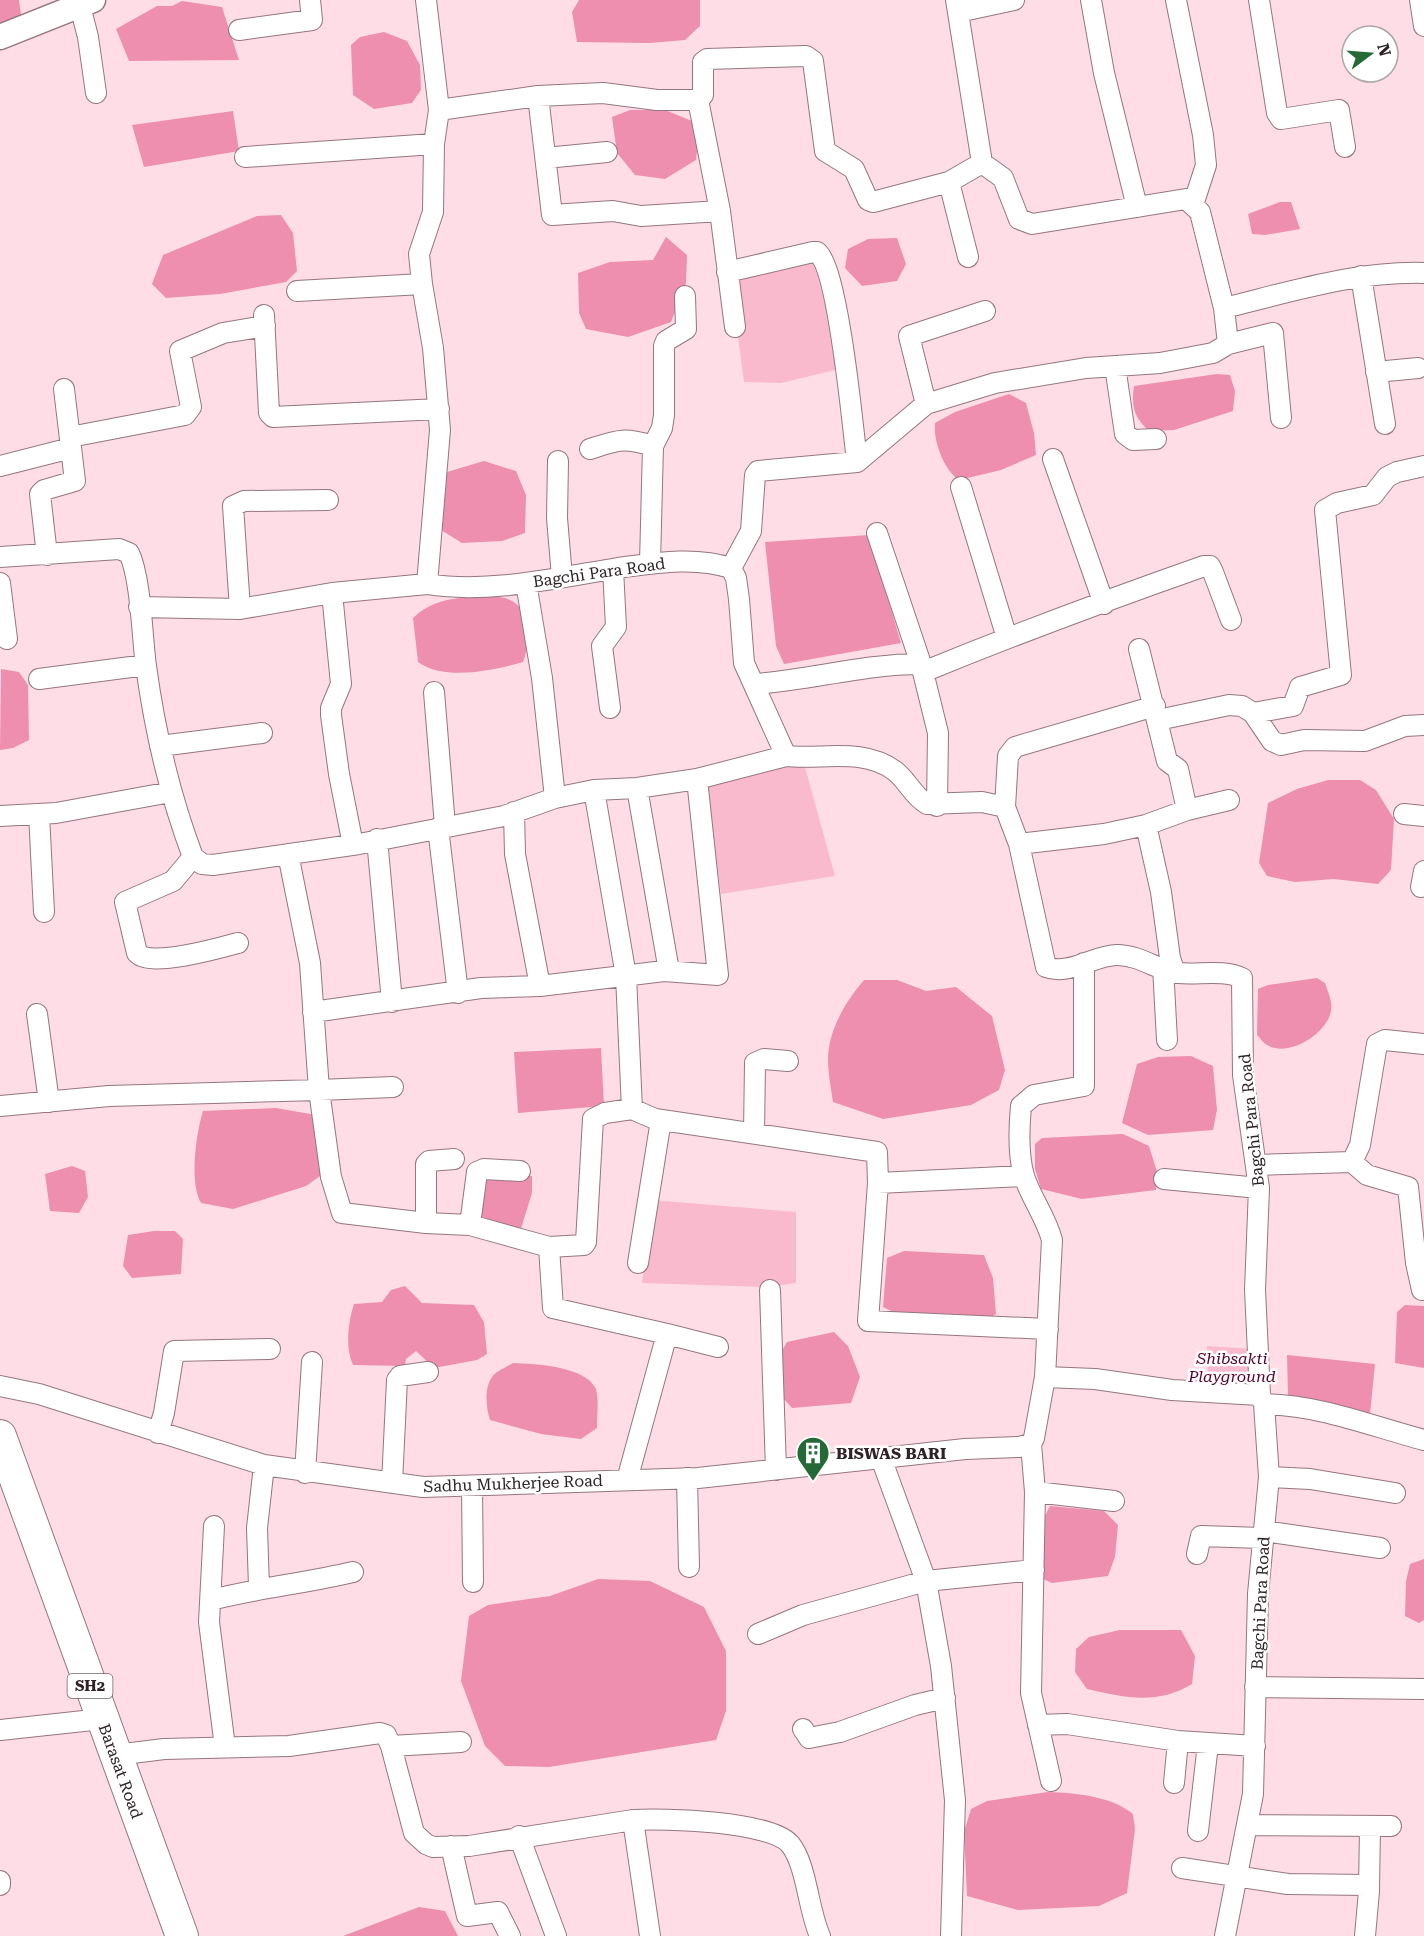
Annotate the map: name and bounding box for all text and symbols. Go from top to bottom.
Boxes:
north arrow [1340,24,1400,84]
text: N [1373,41,1395,59]
street label: Bagchi Para Road [532,554,666,591]
street label: Bagchi Para Road [1235,1053,1268,1187]
park label: Shibsakti Playground [1187,1349,1276,1386]
building icon: BISWAS BARI [795,1435,831,1482]
place label: BISWAS BARI [836,1444,946,1463]
street label: Sadhu Mukherjee Road [423,1471,603,1496]
street label: Bagchi Para Road [1248,1536,1273,1670]
road number: SH2 [68,1674,112,1698]
street label: Barasat Road [95,1721,147,1821]

